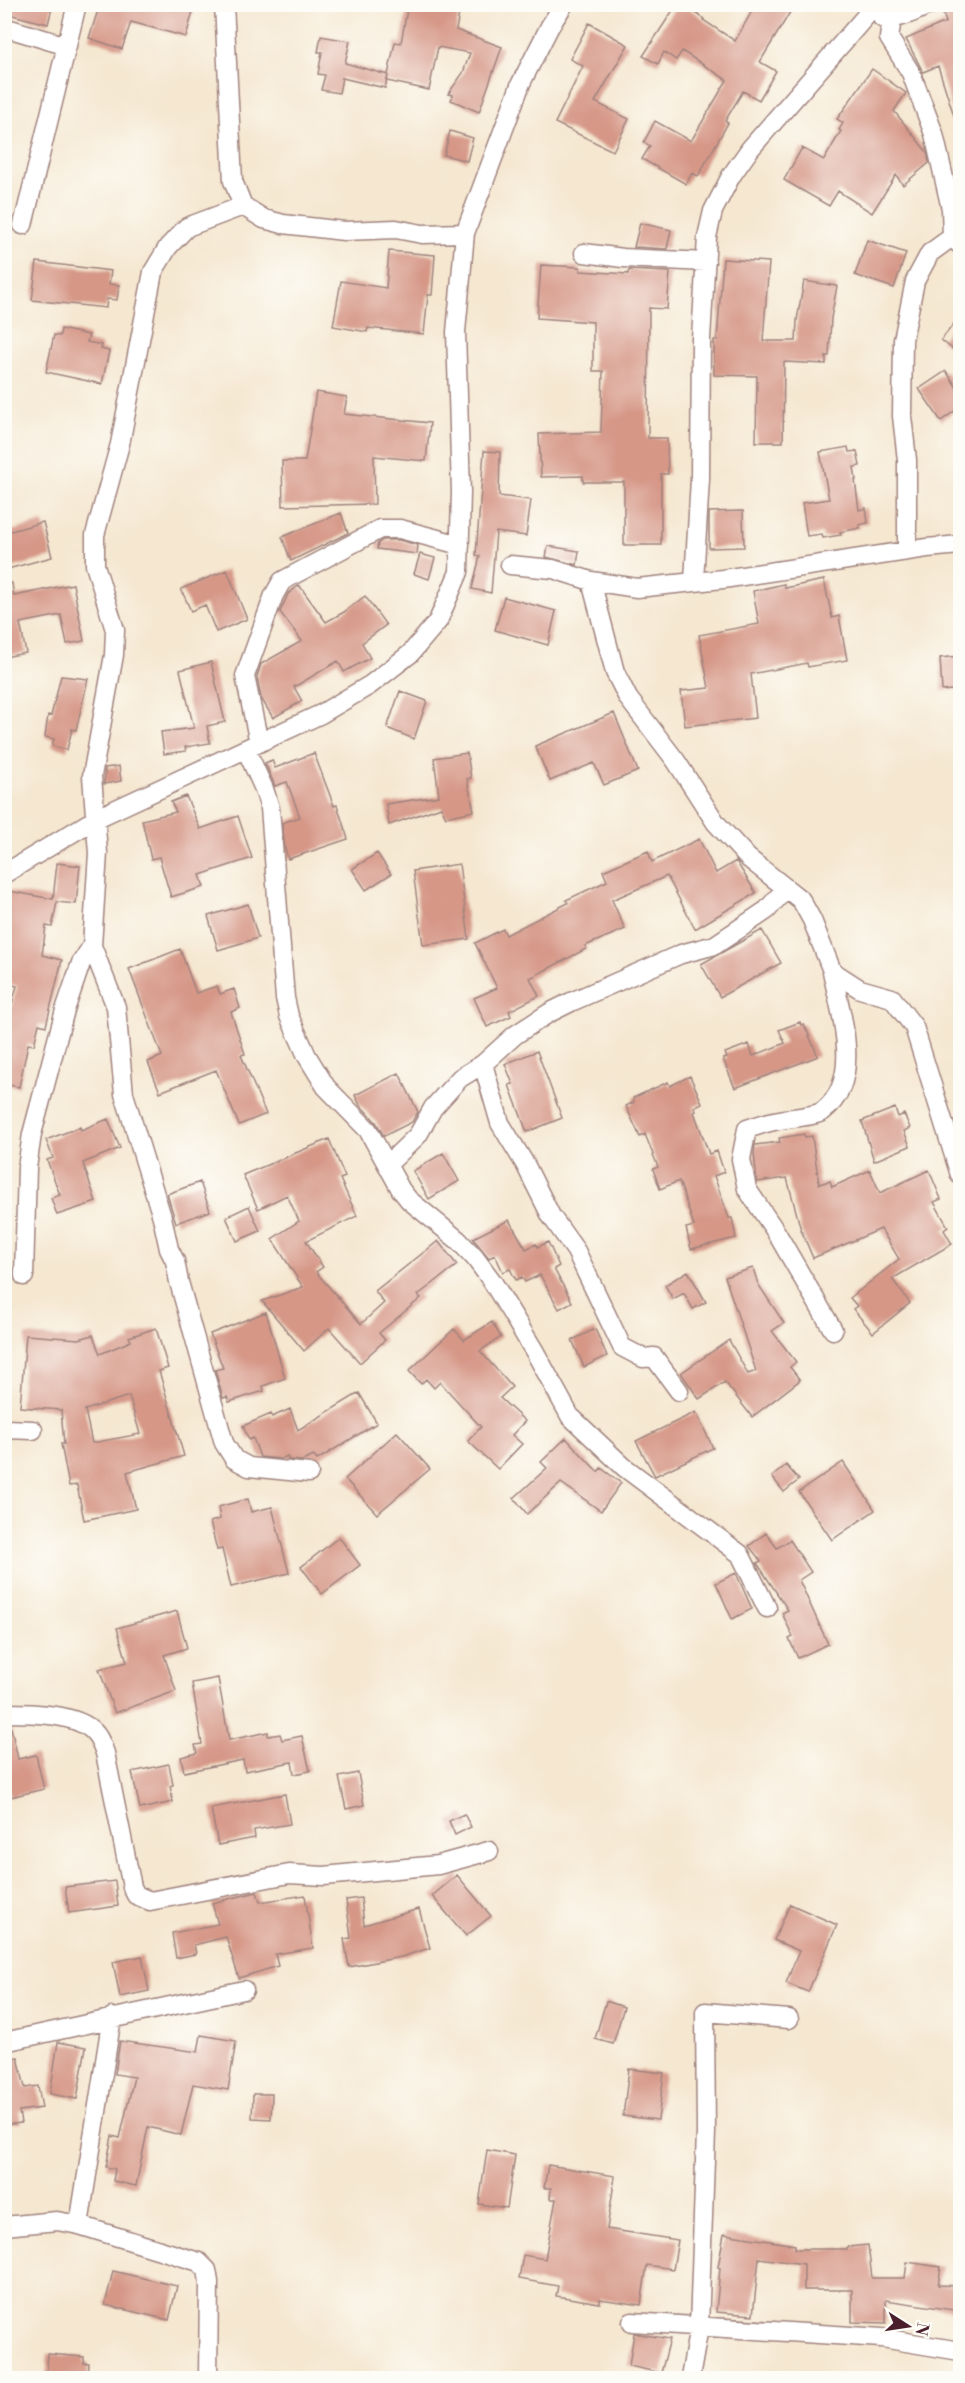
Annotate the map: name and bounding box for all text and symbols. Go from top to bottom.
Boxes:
north arrow [878,2296,938,2356]
text: N [911,2321,933,2338]

